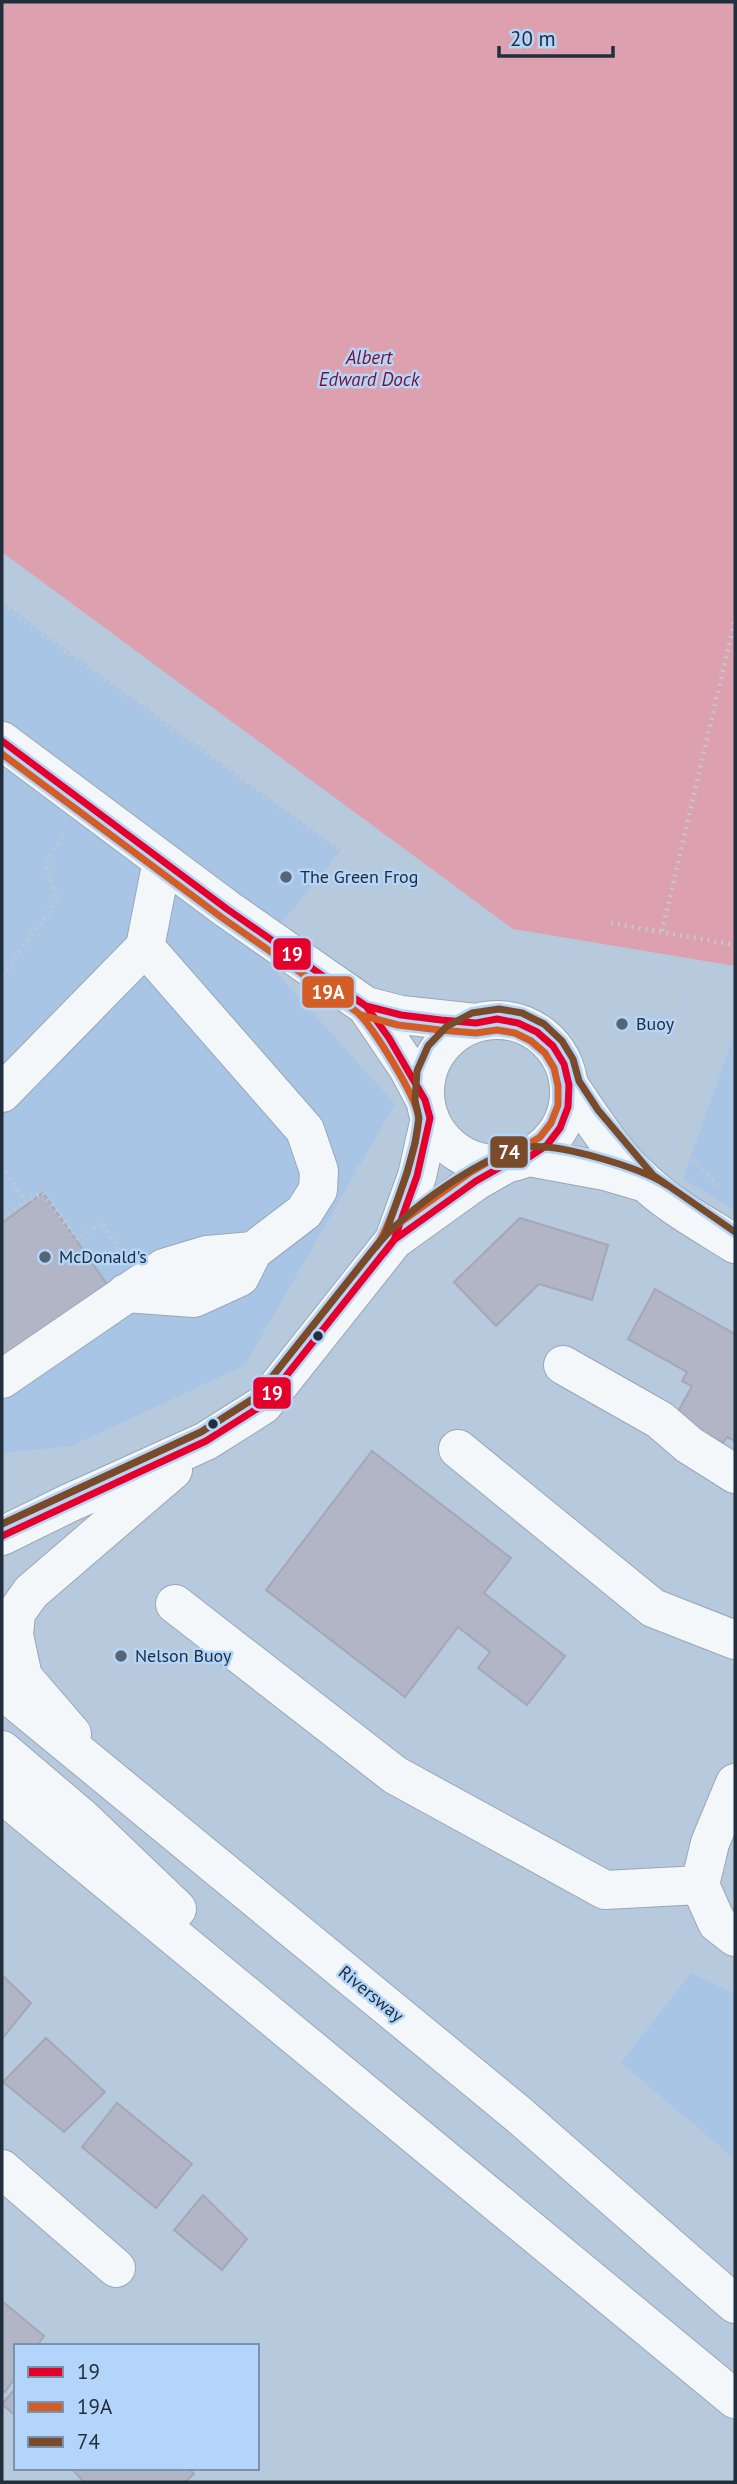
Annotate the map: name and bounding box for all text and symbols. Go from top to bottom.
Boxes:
scale bar [499,14,613,58]
text: 20 m [510,25,556,52]
water label: Albert Edward Dock [319,345,421,391]
place label: The Green Frog [300,865,418,888]
marker: The Green Frog [278,869,294,885]
line badge: 19 [272,937,312,971]
text: 19 [281,942,303,966]
line badge: 19A [301,975,355,1009]
text: 19A [311,980,345,1004]
place label: Buoy [636,1012,675,1035]
marker: Buoy [614,1016,630,1032]
line badge: 74 [489,1135,529,1169]
text: 74 [498,1140,520,1164]
place label: McDonald's [59,1245,147,1268]
marker: McDonald's [37,1249,53,1265]
unlabelled marker [311,1329,325,1343]
line badge: 19 [252,1376,292,1410]
text: 19 [261,1381,283,1405]
unlabelled marker [206,1417,220,1431]
place label: Nelson Buoy [135,1644,232,1667]
marker: Nelson Buoy [113,1648,129,1664]
street label: Riversway [334,1960,409,2027]
legend [14,2344,259,2470]
text: 19 [77,2358,100,2385]
text: 19A [77,2393,113,2420]
text: 74 [77,2428,100,2455]

